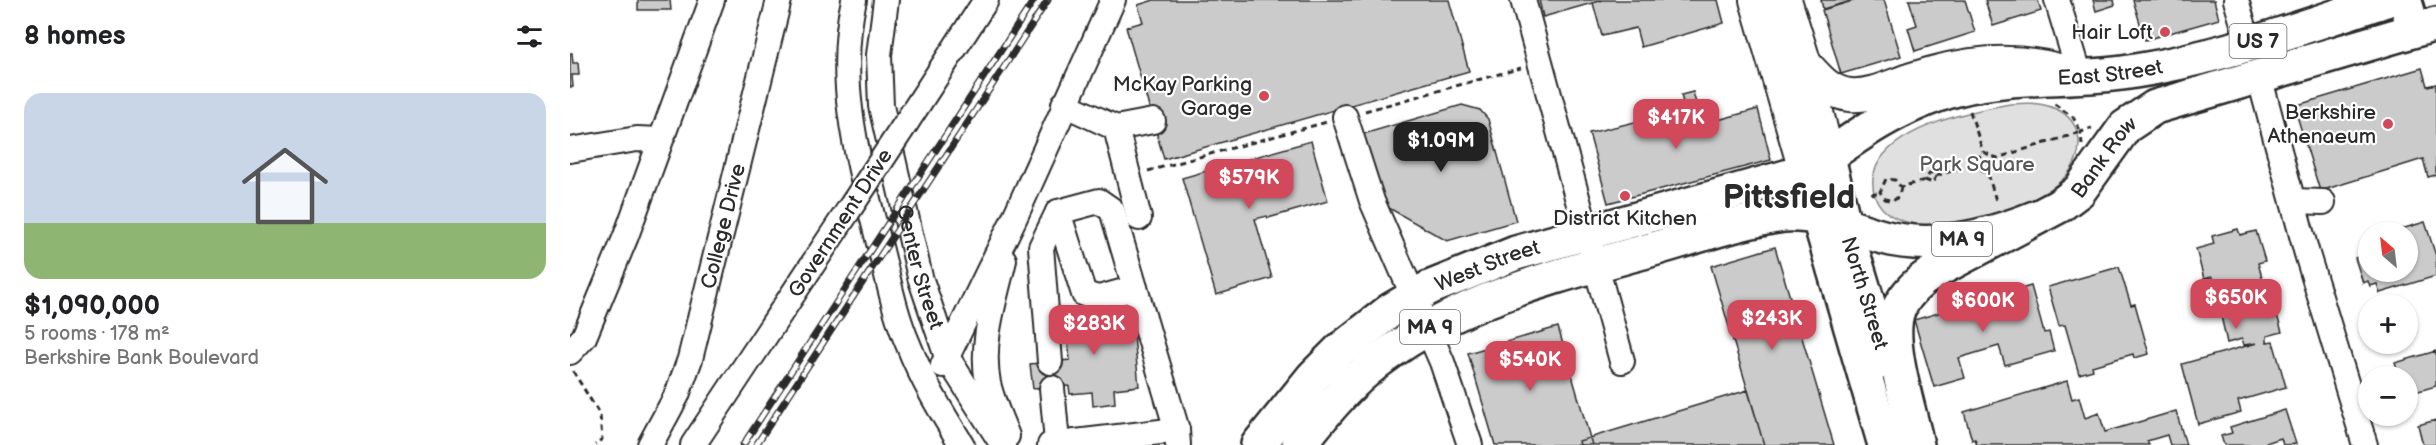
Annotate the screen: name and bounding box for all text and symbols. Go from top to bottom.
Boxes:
icon: filters [513,20,546,53]
place label: Hair Loft [2071,20,2154,45]
text: 8 homes [24,21,126,52]
road number: US 7 [2230,24,2286,58]
marker: Hair Loft [2158,25,2172,39]
street label: East Street [2057,54,2165,91]
place label: McKay Parking Garage [1113,72,1252,121]
marker: McKay Parking Garage [1257,89,1271,103]
pin: $417K [1634,99,1718,150]
place label: Berkshire Athenaeum [2267,100,2376,149]
text: $417K [1647,106,1705,130]
street label: Bank Row [2066,111,2141,203]
marker: Berkshire Athenaeum [2381,117,2395,131]
pin: $1.09M [1392,122,1490,173]
text: $1.09M [1407,129,1475,153]
icon: home [231,132,339,240]
street label: Government Drive [783,144,898,302]
park label: Park Square [1919,152,2035,177]
pin: $579K [1207,159,1291,210]
street label: College Drive [696,161,751,291]
text: $579K [1218,166,1280,190]
district label: Pittsfield [1723,178,1855,218]
marker: District Kitchen [1618,189,1632,203]
street label: Center Street [891,202,949,333]
place label: District Kitchen [1553,206,1697,231]
road number: MA 9 [1932,222,1992,256]
north arrow [2358,222,2418,282]
map controls [2358,222,2418,426]
street label: North Street [1836,234,1894,353]
street label: West Street [1431,235,1543,297]
pin: $650K [2194,279,2278,330]
pin: $600K [1941,282,2025,333]
text: $650K [2205,286,2267,310]
text: $600K [1951,289,2015,313]
text: $1,090,000 [24,291,160,322]
button: + [2358,294,2418,354]
pin: $243K [1730,300,1814,351]
pin: $283K [1052,305,1136,356]
text: $243K [1741,307,1803,331]
road number: MA 9 [1400,310,1460,344]
text: $283K [1063,312,1125,336]
text: 5 rooms · 178 m² [24,322,170,346]
pin: $540K [1488,341,1572,392]
text: Berkshire Bank Boulevard [24,346,259,370]
text: $540K [1499,348,1561,372]
button: − [2358,366,2418,426]

